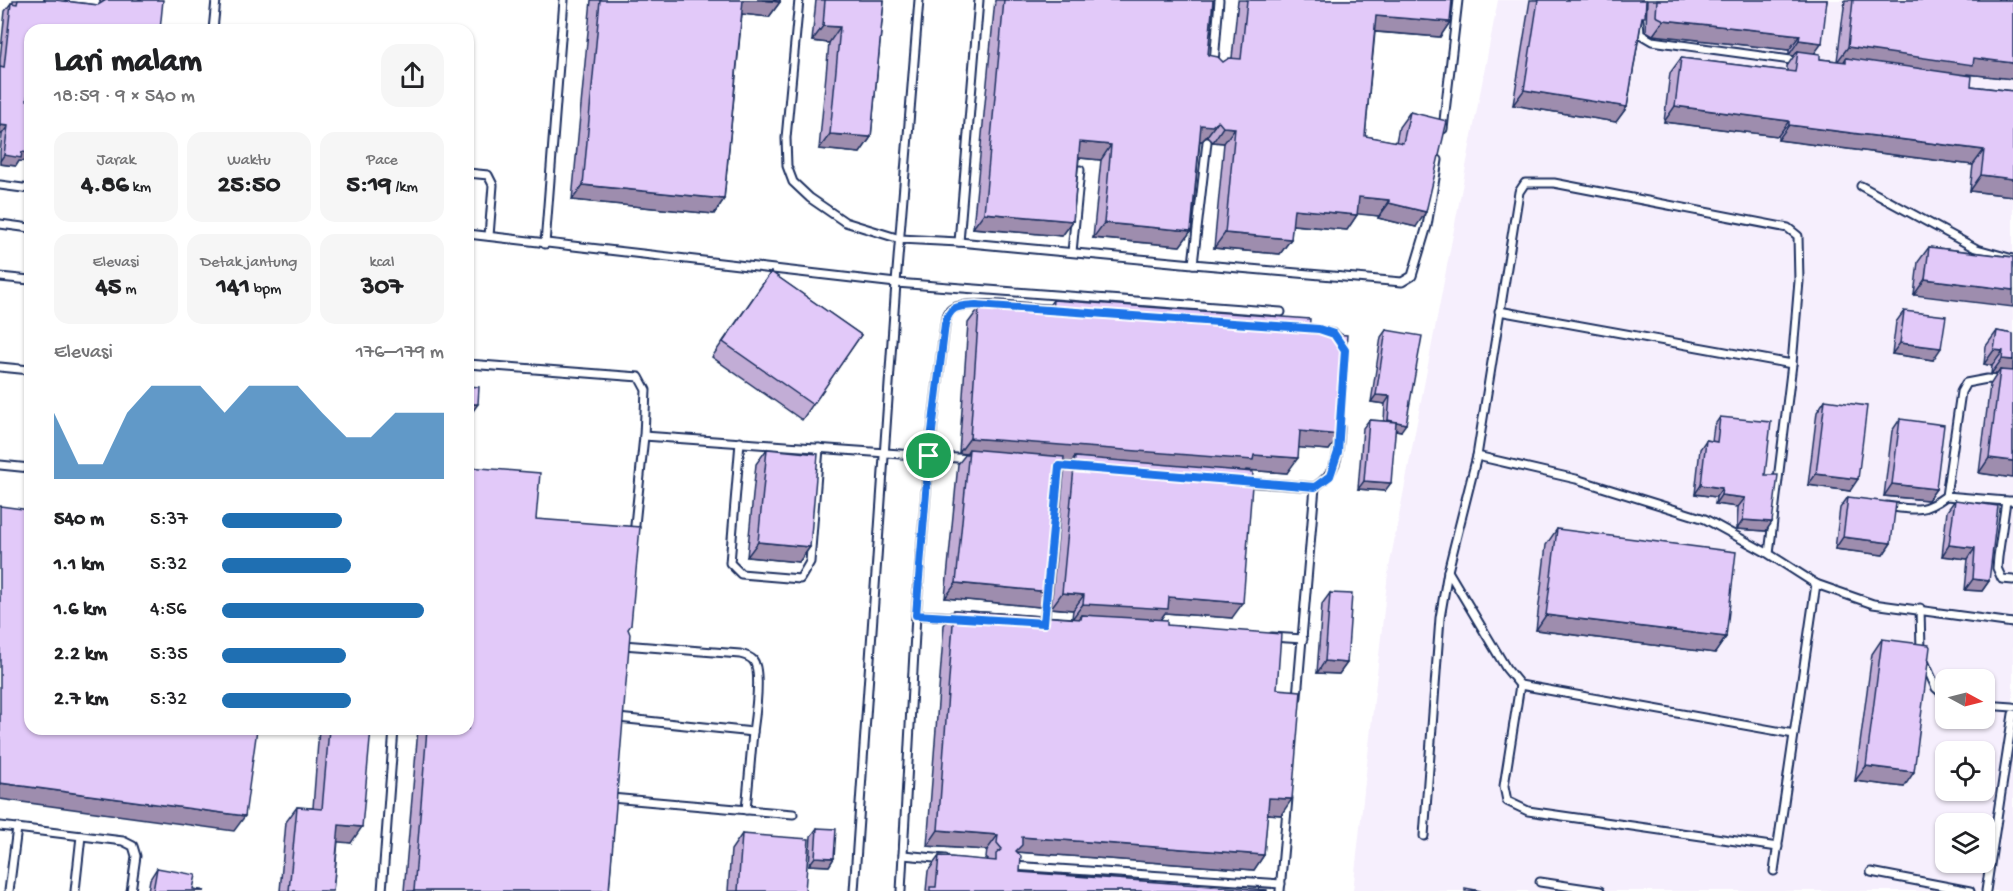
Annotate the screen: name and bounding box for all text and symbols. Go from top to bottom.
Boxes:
text: Lari malam [54,44,202,82]
button: share [381,44,444,107]
text: 18:59 · 9 × 540 m [54,86,195,109]
text: Jarak [96,152,136,171]
text: Waktu [227,152,271,171]
text: Pace [366,152,398,171]
text: 4.86 [81,171,129,202]
text: 25:50 [217,171,281,202]
text: 5:19 [346,171,392,202]
text: km [129,179,151,198]
text: /km [392,179,418,198]
text: Elevasi [92,254,140,273]
text: Detak jantung [201,254,297,273]
text: kcal [370,254,394,273]
text: 45 [95,273,121,304]
text: 141 [217,273,250,304]
text: 307 [361,273,403,304]
text: m [121,281,137,300]
text: bpm [250,281,281,300]
text: Elevasi [54,342,113,365]
text: 176–179 m [356,342,444,365]
pin [903,430,954,481]
icon: arrive [912,439,945,472]
text: 540 m [54,509,104,532]
text: 5:37 [150,509,188,532]
text: 1.1 km [54,554,104,577]
text: 5:32 [150,554,187,577]
text: 1.6 km [54,599,106,622]
text: 4:56 [150,599,186,622]
text: 2.2 km [54,644,108,667]
text: 5:35 [150,644,188,667]
north arrow [1935,669,1995,729]
map controls [1935,669,1995,873]
text: 2.7 km [54,689,108,712]
text: 5:32 [150,689,187,712]
button: locate [1935,741,1995,801]
button: layers [1935,813,1995,873]

